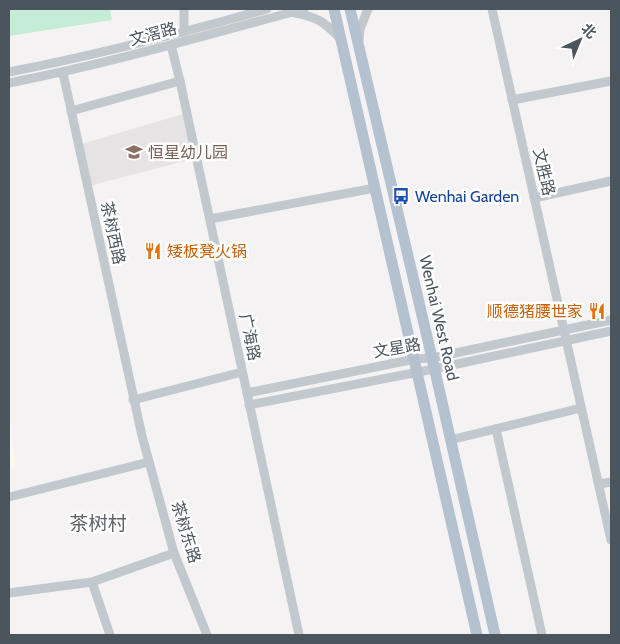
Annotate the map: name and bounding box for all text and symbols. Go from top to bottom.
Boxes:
north arrow [555,15,605,65]
street label: 文滘路 [127,19,179,49]
text: 北 [578,19,600,42]
school or university icon: 恒星幼儿园 [124,142,144,162]
place label: 恒星幼儿园 [148,143,228,162]
street label: 文胜路 [529,146,559,198]
bus stop icon: Wenhai Garden [391,186,411,206]
place label: Wenhai Garden [415,187,519,206]
street label: 茶树西路 [97,200,129,266]
restaurant icon: 矮板凳火锅 [143,241,163,261]
place label: 矮板凳火锅 [167,242,247,261]
street label: Wenhai West Road [415,253,463,383]
restaurant icon: 顺德猪腰世家 [587,301,607,321]
place label: 顺德猪腰世家 [487,302,583,321]
street label: 广海路 [236,312,264,362]
street label: 文星路 [372,334,422,362]
street label: 茶树东路 [168,499,204,565]
district label: 茶树村 [69,512,127,535]

